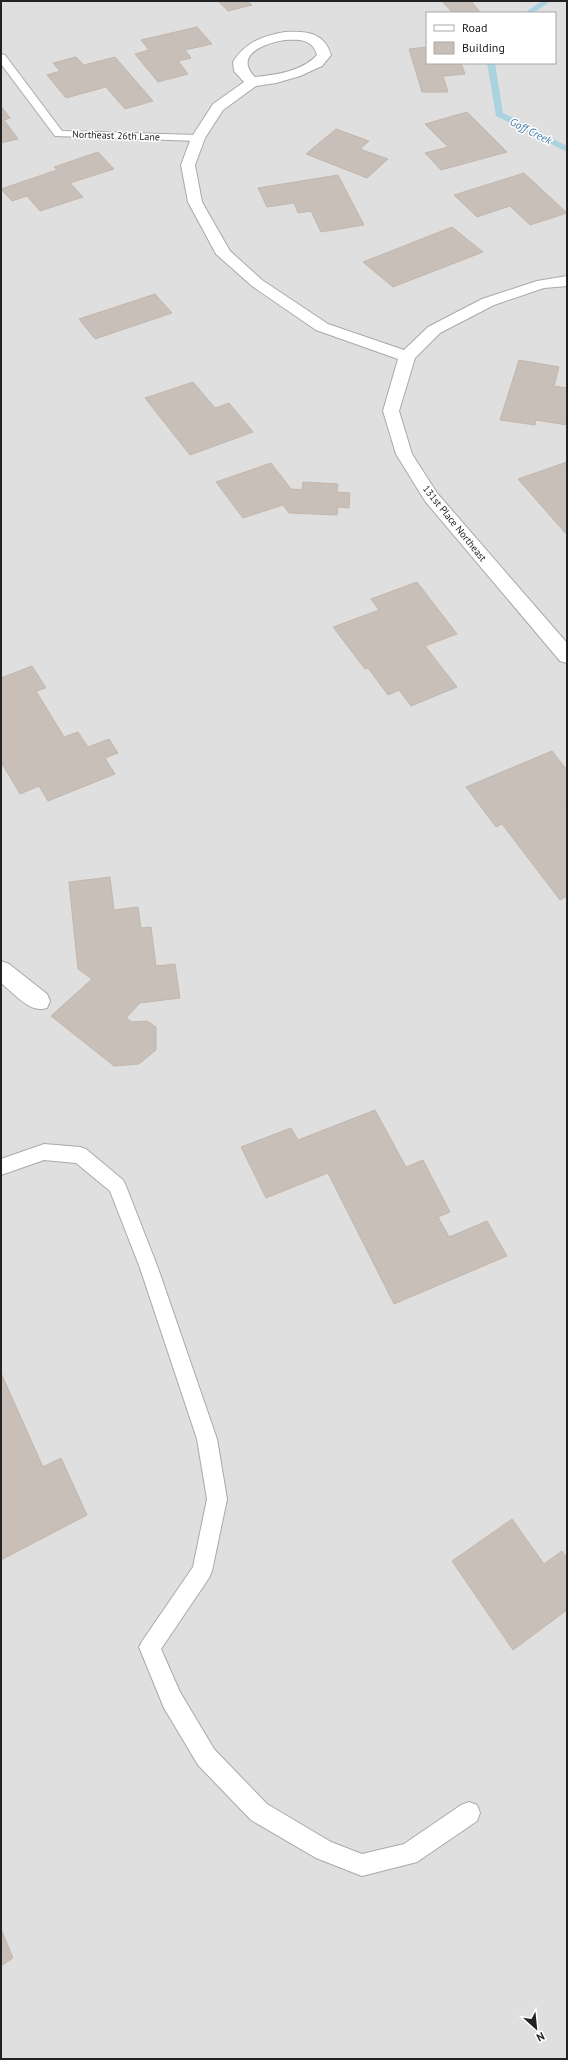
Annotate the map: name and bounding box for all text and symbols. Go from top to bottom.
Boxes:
legend [426,12,556,64]
text: Road [462,20,487,35]
text: Building [462,40,505,55]
water label: Goff Creek [508,115,555,148]
street label: Northeast 26th Lane [72,127,160,144]
street label: 131st Place Northeast [420,483,490,565]
north arrow [516,2008,556,2048]
text: N [534,2029,547,2045]

